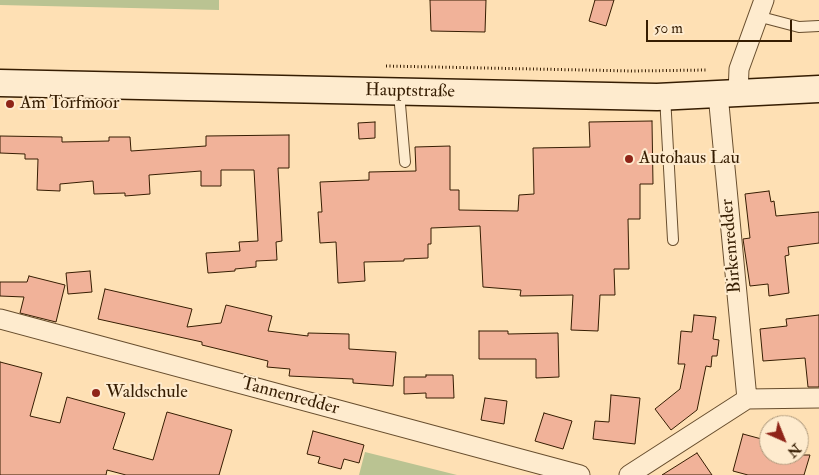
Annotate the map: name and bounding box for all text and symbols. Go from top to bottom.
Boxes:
scale bar [649,10,795,42]
text: 50 m [654,19,683,38]
street label: Hauptstraße [365,80,455,104]
place label: Am Torfmoor [20,93,119,115]
marker: Am Torfmoor [4,98,16,110]
place label: Autohaus Lau [639,148,740,170]
marker: Autohaus Lau [623,153,635,165]
street label: Birkenredder [717,198,747,294]
street label: Tannenredder [239,374,341,420]
place label: Waldschule [106,382,188,404]
marker: Waldschule [90,387,102,399]
north arrow [759,415,809,465]
text: N [784,440,804,461]

